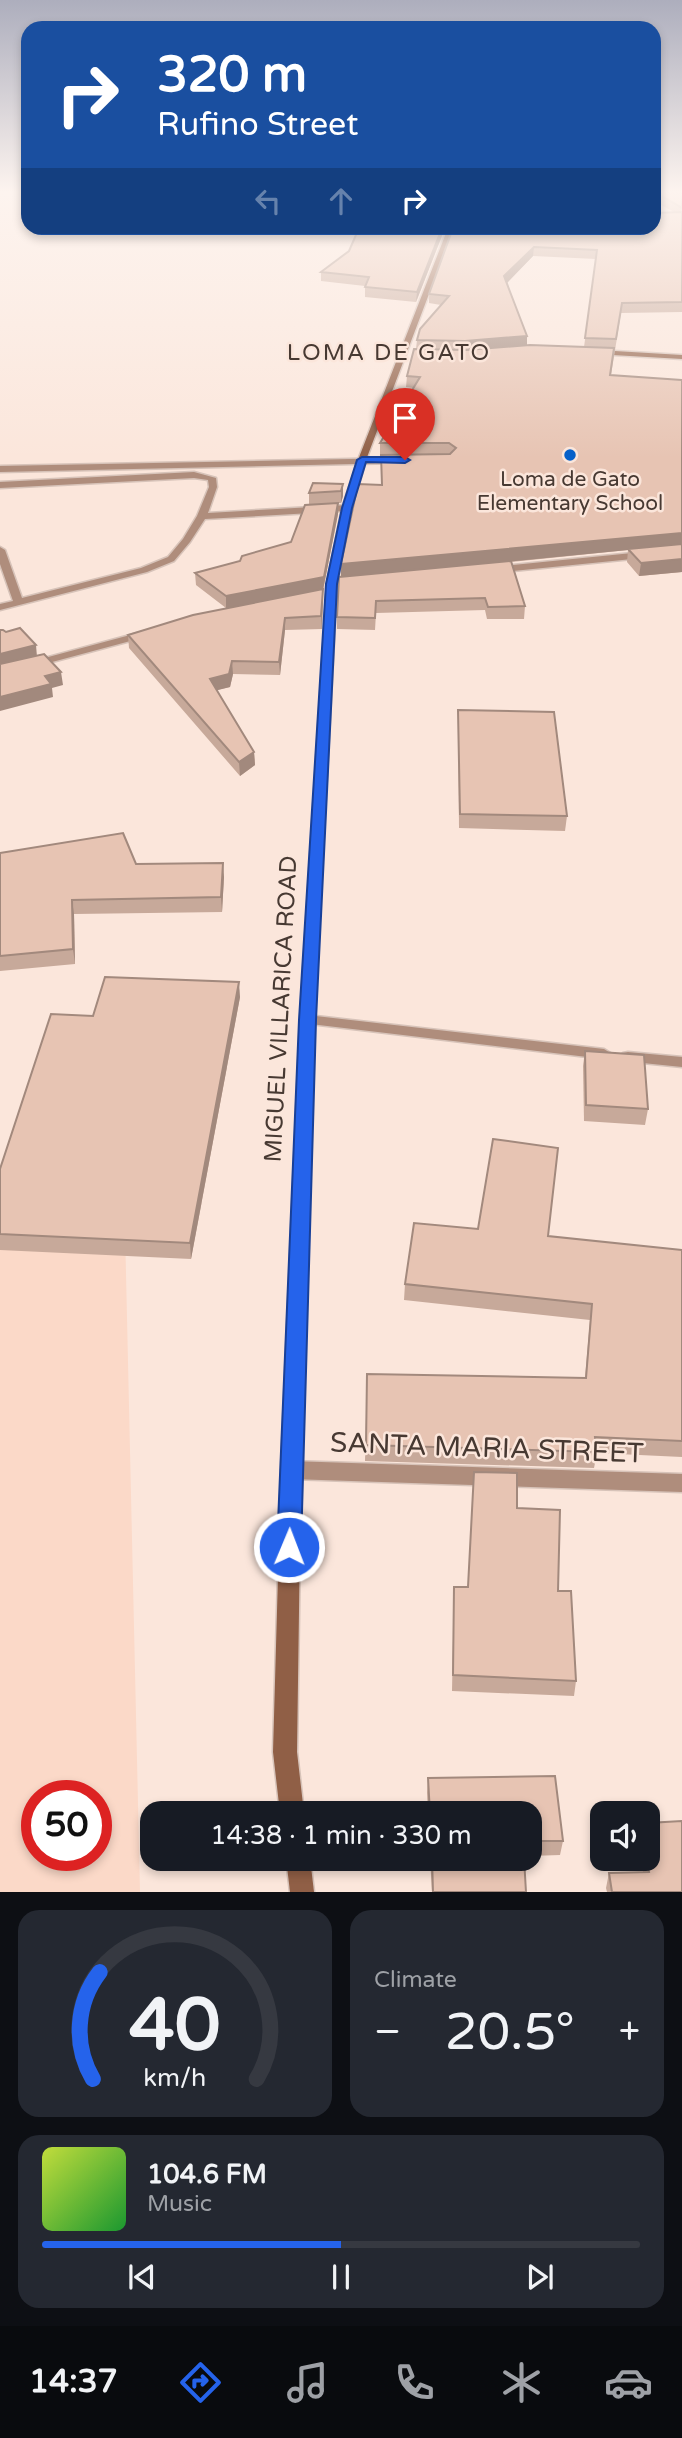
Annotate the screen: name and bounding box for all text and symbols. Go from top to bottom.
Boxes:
text: 320 m [157,46,307,105]
icon: right [42,49,133,140]
text: Rufino Street [157,106,358,144]
icon: left [249,182,287,220]
icon: ahead [322,182,360,220]
icon: right [395,182,433,220]
district label: LOMA DE GATO [287,339,491,367]
pin [375,388,435,460]
icon: arrive [386,399,424,437]
marker: Loma de Gato Elementary School [562,447,578,463]
place label: Loma de Gato Elementary School [477,467,663,516]
street label: MIGUEL VILLARICA ROAD [258,855,304,1163]
street label: SANTA MARIA STREET [329,1426,645,1470]
position arrow [252,1510,326,1584]
speed limit sign: 50 [21,1780,112,1871]
map controls [590,1801,660,1871]
button: sound [590,1801,660,1871]
text: 14:38 · 1 min · 330 m [210,1820,472,1851]
text: Climate [374,1966,457,1994]
text: 40 [129,1983,221,2071]
text: 20.5° [445,2001,575,2064]
text: − [374,2009,401,2055]
text: + [619,2009,640,2055]
text: km/h [144,2063,206,2093]
text: 104.6 FM [147,2159,267,2190]
text: Music [147,2190,212,2218]
icon: previous [123,2258,161,2296]
icon: pause [322,2258,360,2296]
icon: next [521,2258,559,2296]
icon: directions [176,2358,225,2407]
icon: music [283,2358,332,2407]
icon: phone [390,2358,439,2407]
icon: climate [497,2358,546,2407]
icon: car [604,2358,653,2407]
text: 14:37 [29,2363,118,2401]

